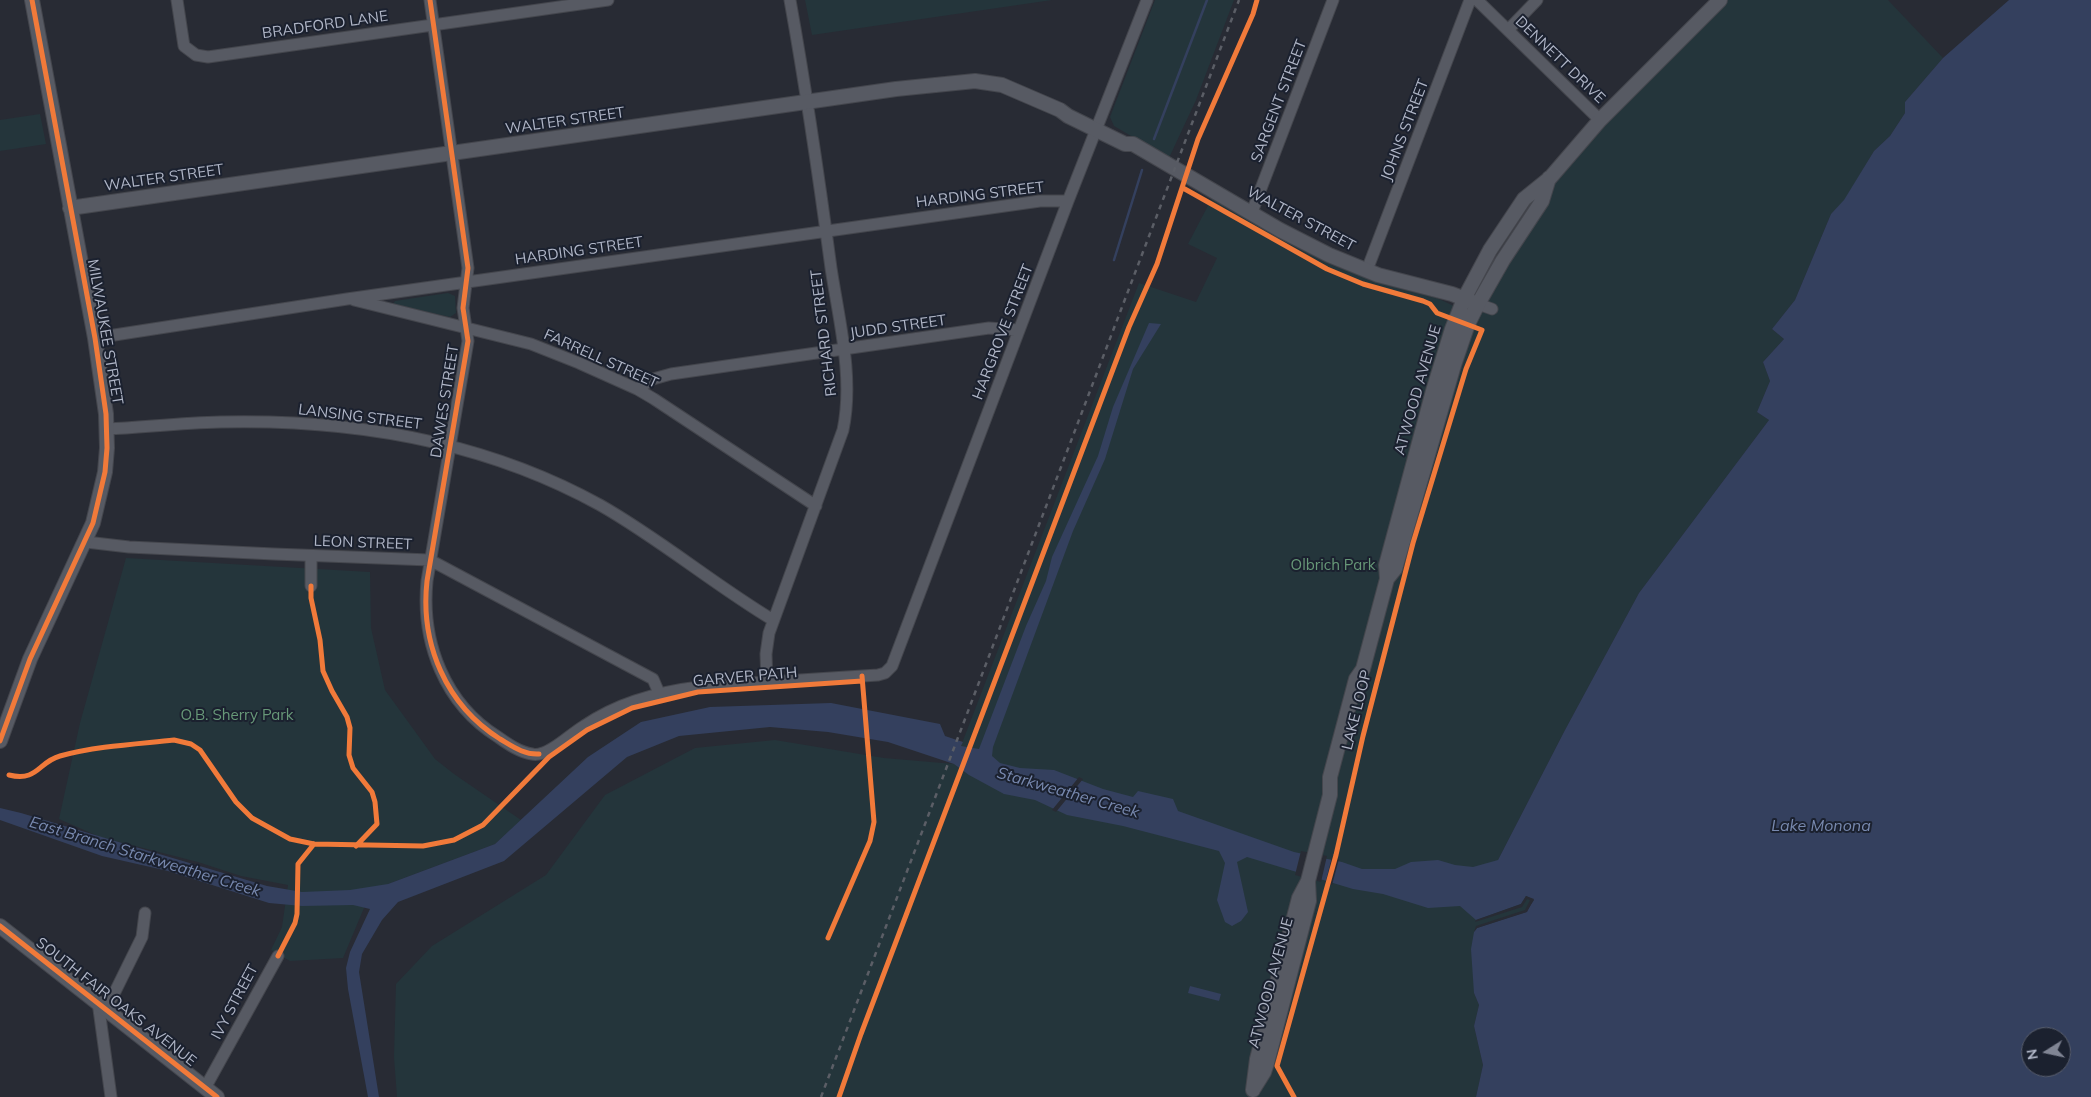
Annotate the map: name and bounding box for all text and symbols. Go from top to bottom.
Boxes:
street label: BRADFORD LANE [261,7,389,43]
street label: DENNETT DRIVE [1511,13,1609,107]
street label: SARGENT STREET [1247,37,1311,165]
street label: JOHNS STREET [1377,77,1433,183]
street label: WALTER STREET [504,104,626,138]
street label: WALTER STREET [103,161,225,195]
street label: HARDING STREET [915,178,1045,212]
street label: WALTER STREET [1244,183,1358,255]
street label: HARDING STREET [514,233,644,269]
street label: MILWAUKEE STREET [83,258,127,406]
street label: HARGROVE STREET [969,262,1037,402]
street label: RICHARD STREET [807,269,841,397]
street label: JUDD STREET [849,311,947,343]
street label: ATWOOD AVENUE [1391,323,1445,457]
street label: FARRELL STREET [541,326,661,392]
street label: DAWES STREET [427,343,463,459]
street label: LANSING STREET [297,400,423,434]
street label: LEON STREET [313,532,413,554]
park label: Olbrich Park [1291,556,1375,574]
street label: GARVER PATH [692,663,798,691]
street label: LAKE LOOP [1338,668,1376,752]
park label: O.B. Sherry Park [181,706,293,724]
water label: Starkweather Creek [995,764,1141,822]
water label: East Branch Starkweather Creek [27,813,263,901]
water label: Lake Monona [1771,816,1871,836]
street label: ATWOOD AVENUE [1245,916,1297,1050]
street label: SOUTH FAIR OAKS AVENUE [32,934,200,1070]
street label: IVY STREET [208,961,262,1043]
north arrow [2021,1027,2071,1077]
text: N [2022,1048,2042,1061]

